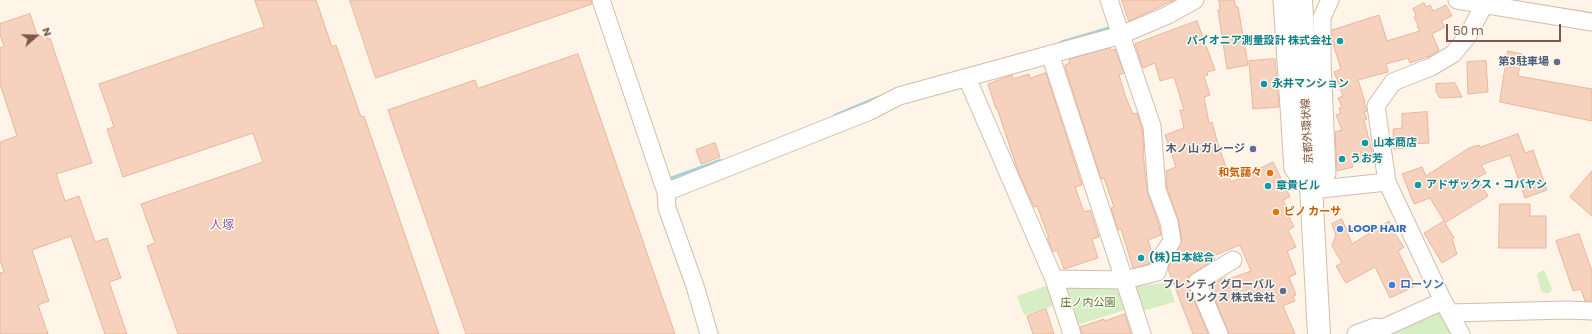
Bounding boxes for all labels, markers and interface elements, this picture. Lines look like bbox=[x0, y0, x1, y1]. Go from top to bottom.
north arrow bbox=[16, 16, 56, 56]
scale bar bbox=[1448, 16, 1563, 42]
text: 50 m bbox=[1453, 22, 1484, 39]
text: N bbox=[38, 25, 56, 39]
place label: パイオニア測量設計 株式会社 bbox=[1187, 34, 1332, 48]
marker: パイオニア測量設計 株式会社 bbox=[1335, 36, 1345, 46]
place label: 第3駐車場 bbox=[1498, 55, 1549, 69]
marker: 第3駐車場 bbox=[1552, 57, 1562, 67]
place label: 永井マンション bbox=[1272, 77, 1349, 91]
marker: 永井マンション bbox=[1259, 79, 1269, 89]
street label: 京都外環状線 bbox=[1300, 98, 1316, 164]
place label: 山本商店 bbox=[1373, 136, 1417, 150]
marker: 山本商店 bbox=[1360, 138, 1370, 148]
place label: 木ノ山 ガレージ bbox=[1166, 142, 1245, 156]
marker: 木ノ山 ガレージ bbox=[1248, 144, 1258, 154]
place label: うお芳 bbox=[1350, 152, 1383, 166]
marker: うお芳 bbox=[1337, 154, 1347, 164]
place label: 和気藹々 bbox=[1218, 166, 1262, 180]
marker: 和気藹々 bbox=[1265, 168, 1275, 178]
place label: アドザックス・コバヤシ bbox=[1426, 178, 1547, 192]
place label: 章貴ビル bbox=[1276, 179, 1320, 193]
marker: アドザックス・コバヤシ bbox=[1413, 180, 1423, 190]
marker: 章貴ビル bbox=[1263, 181, 1273, 191]
place label: ピノ カーサ bbox=[1284, 205, 1341, 219]
marker: ピノ カーサ bbox=[1271, 207, 1281, 217]
district label: 人塚 bbox=[210, 219, 234, 233]
place label: LOOP HAIR bbox=[1348, 222, 1406, 236]
marker: LOOP HAIR bbox=[1335, 224, 1345, 234]
place label: (株)日本総合 bbox=[1149, 251, 1214, 265]
marker: (株)日本総合 bbox=[1136, 253, 1146, 263]
place label: プレンティ グローバル リンクス 株式会社 bbox=[1163, 278, 1275, 304]
place label: ローソン bbox=[1400, 278, 1444, 292]
marker: ローソン bbox=[1387, 280, 1397, 290]
marker: プレンティ グローバル リンクス 株式会社 bbox=[1278, 286, 1288, 296]
park label: 庄ノ内公園 bbox=[1061, 296, 1115, 310]

